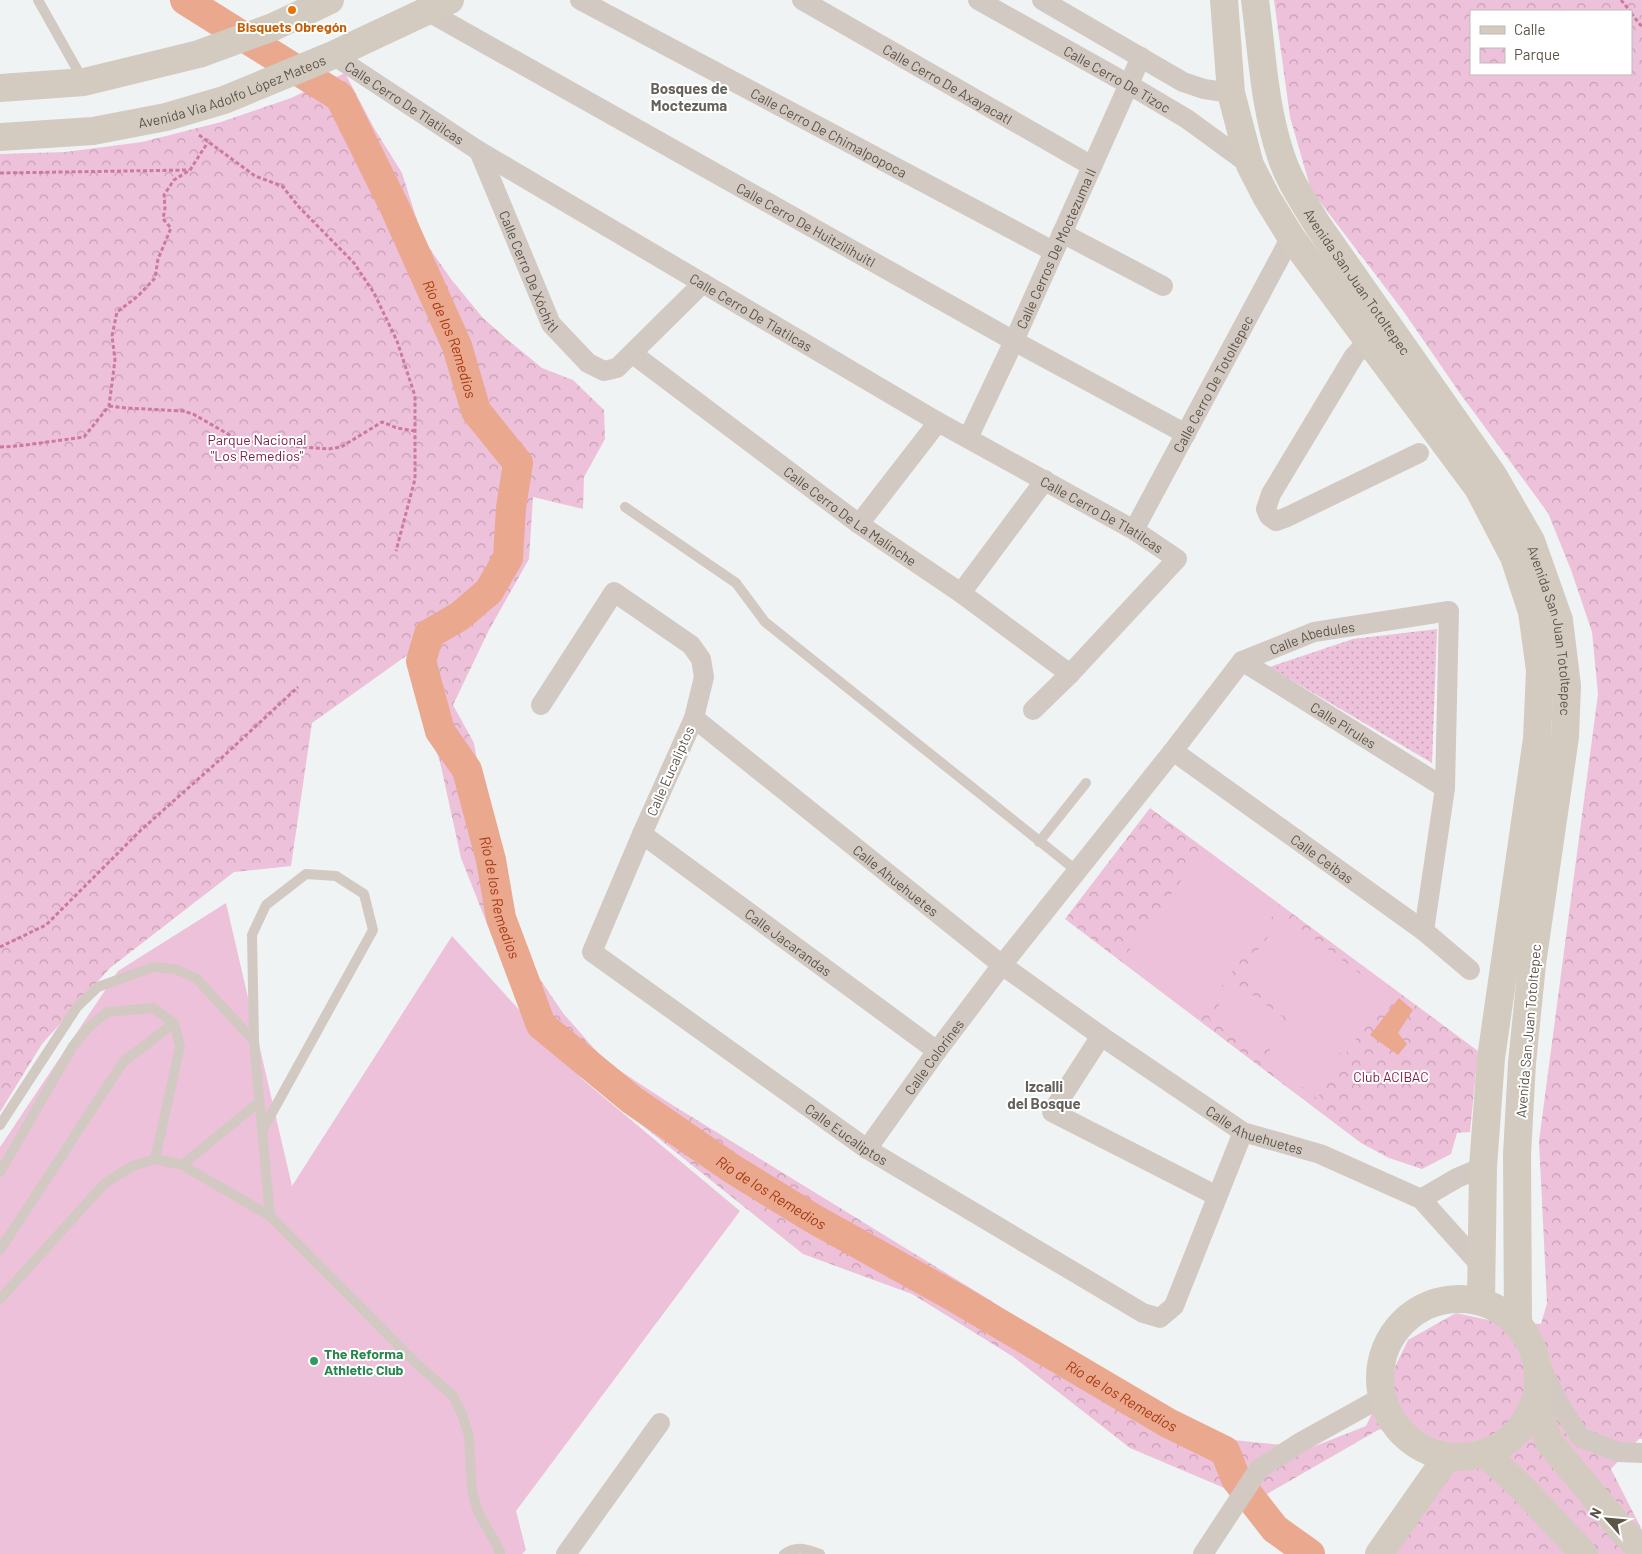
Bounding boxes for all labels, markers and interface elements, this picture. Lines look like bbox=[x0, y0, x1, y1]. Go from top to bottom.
marker: Bisquets Obregón bbox=[286, 4, 298, 16]
legend bbox=[1470, 10, 1632, 75]
place label: Bisquets Obregón bbox=[237, 18, 347, 35]
text: Calle bbox=[1514, 20, 1546, 38]
street label: Calle Cerro De Axayacatl bbox=[880, 40, 1015, 127]
street label: Calle Cerro De Tizoc bbox=[1061, 41, 1174, 116]
text: Parque bbox=[1514, 45, 1560, 63]
street label: Avenida Via Adolfo López Mateos bbox=[137, 50, 328, 131]
street label: Calle Cerro De Tlatilcas bbox=[342, 57, 468, 148]
district label: Bosques de Moctezuma bbox=[650, 79, 728, 114]
street label: Calle Cerro De Chimalpopoca bbox=[748, 84, 910, 181]
street label: Calle Cerros De Moctezuma II bbox=[1012, 165, 1099, 331]
street label: Calle Cerro De Huitzilihuitl bbox=[734, 178, 879, 270]
street label: Avenida San Juan Totoltepec bbox=[1301, 205, 1415, 358]
street label: Calle Cerro De Xóchitl bbox=[496, 208, 562, 335]
street label: Calle Cerro De Tlatilcas bbox=[687, 269, 816, 355]
water label: Río de los Remedios bbox=[419, 277, 481, 400]
street label: Calle Cerro De Totoltepec bbox=[1169, 312, 1256, 455]
park label: Parque Nacional "Los Remedios" bbox=[208, 431, 306, 464]
street label: Calle Cerro De La Malinche bbox=[781, 462, 920, 569]
street label: Calle Cerro De Tlatilcas bbox=[1038, 472, 1167, 556]
street label: Avenida San Juan Totoltepec bbox=[1525, 543, 1575, 716]
street label: Calle Abedules bbox=[1267, 617, 1356, 658]
street label: Calle Pirules bbox=[1308, 698, 1380, 752]
street label: Calle Eucaliptos bbox=[643, 723, 697, 819]
street label: Calle Ceibas bbox=[1288, 830, 1358, 887]
water label: Río de los Remedios bbox=[476, 834, 524, 961]
street label: Calle Ahuehuetes bbox=[850, 841, 942, 920]
street label: Calle Jacarandas bbox=[742, 904, 835, 979]
street label: Avenida San Juan Totoltepec bbox=[1512, 943, 1544, 1119]
street label: Calle Colorines bbox=[900, 1015, 967, 1098]
park label: Club ACIBAC bbox=[1353, 1068, 1429, 1085]
district label: Izcalli del Bosque bbox=[1007, 1077, 1081, 1112]
street label: Calle Eucaliptos bbox=[802, 1099, 891, 1168]
street label: Calle Ahuehuetes bbox=[1203, 1101, 1306, 1157]
water label: Río de los Remedios bbox=[713, 1152, 829, 1233]
place label: The Reforma Athletic Club bbox=[324, 1345, 404, 1378]
marker: The Reforma Athletic Club bbox=[308, 1355, 320, 1367]
water label: Río de los Remedios bbox=[1063, 1356, 1180, 1435]
north arrow bbox=[1582, 1494, 1632, 1544]
text: N bbox=[1585, 1505, 1605, 1521]

